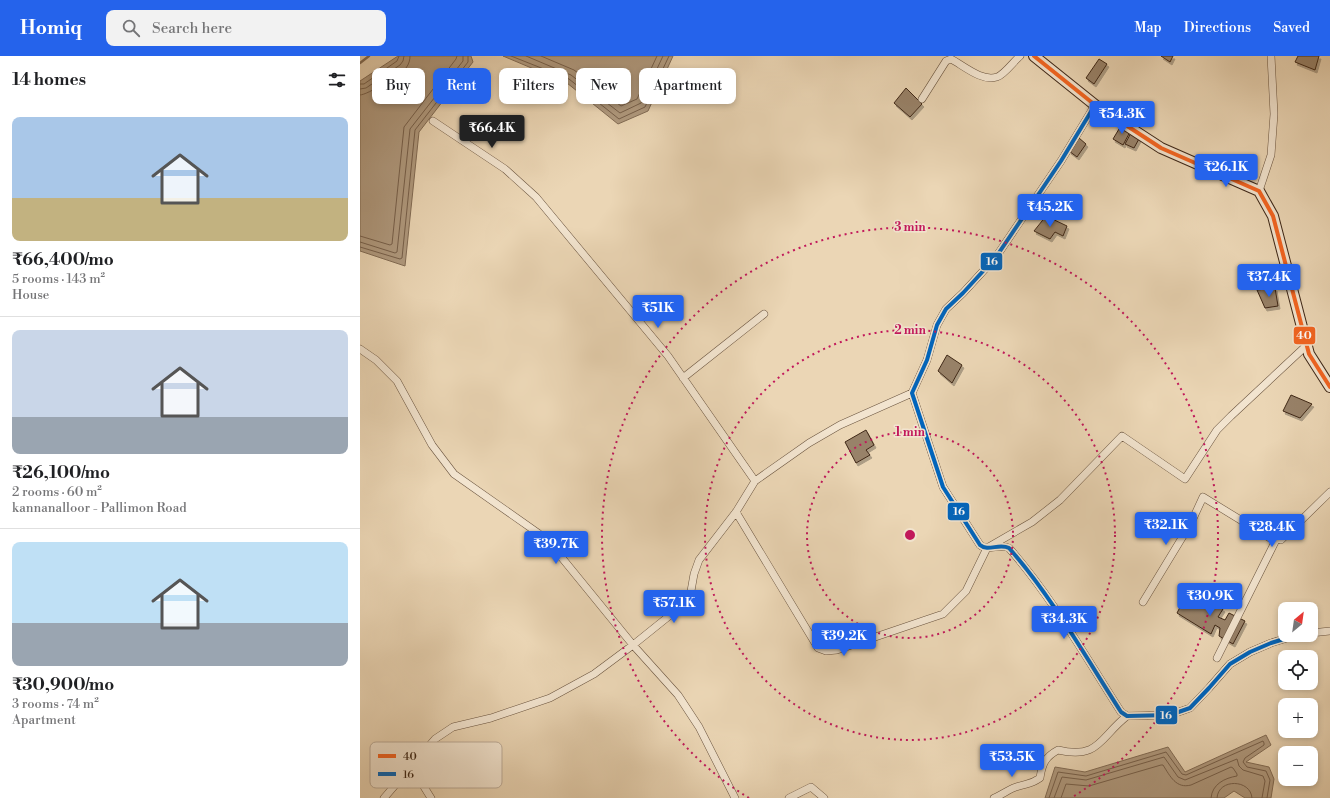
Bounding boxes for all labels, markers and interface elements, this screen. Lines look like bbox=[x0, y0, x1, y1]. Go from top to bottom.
search box bbox=[106, 10, 386, 46]
text: Homiq bbox=[20, 16, 82, 40]
icon: search bbox=[120, 17, 142, 39]
text: Search here bbox=[152, 19, 232, 38]
text: Map bbox=[1134, 19, 1162, 37]
text: Directions bbox=[1184, 19, 1251, 37]
text: Saved bbox=[1273, 19, 1310, 37]
chip: Buy bbox=[372, 68, 425, 104]
chip: Rent bbox=[433, 68, 491, 104]
chip: Filters bbox=[499, 68, 568, 104]
chip: New bbox=[576, 68, 631, 104]
chip: Apartment bbox=[639, 68, 736, 104]
text: 14 homes bbox=[12, 69, 86, 91]
icon: filters bbox=[326, 69, 348, 91]
pin: ₹54.3K bbox=[1089, 101, 1155, 135]
text: ₹54.3K bbox=[1099, 106, 1145, 122]
pin: ₹66.4K bbox=[459, 115, 525, 149]
text: ₹66.4K bbox=[468, 120, 516, 136]
icon: home bbox=[144, 143, 216, 215]
pin: ₹26.1K bbox=[1193, 154, 1259, 188]
text: ₹26.1K bbox=[1204, 159, 1248, 175]
pin: ₹45.2K bbox=[1017, 194, 1083, 228]
text: ₹45.2K bbox=[1027, 199, 1073, 215]
text: 3 min bbox=[894, 220, 926, 235]
text: ₹66,400/mo bbox=[12, 249, 114, 271]
line badge: 16 bbox=[980, 252, 1003, 271]
text: 16 bbox=[986, 255, 998, 269]
pin: ₹37.4K bbox=[1236, 264, 1302, 298]
text: ₹37.4K bbox=[1246, 269, 1292, 285]
text: 5 rooms · 143 m² bbox=[12, 271, 105, 287]
text: House bbox=[12, 287, 49, 303]
pin: ₹51K bbox=[634, 295, 682, 329]
text: ₹51K bbox=[642, 300, 674, 316]
text: 2 min bbox=[894, 323, 926, 338]
line badge: 40 bbox=[1293, 326, 1316, 345]
text: 40 bbox=[1296, 329, 1312, 343]
icon: home bbox=[144, 356, 216, 428]
text: 1 min bbox=[895, 425, 926, 440]
text: ₹26,100/mo bbox=[12, 462, 110, 484]
text: 2 rooms · 60 m² bbox=[12, 484, 102, 500]
text: kannanalloor - Pallimon Road bbox=[12, 500, 187, 516]
line badge: 16 bbox=[947, 502, 970, 521]
text: 16 bbox=[953, 505, 965, 519]
pin: ₹32.1K bbox=[1133, 512, 1199, 546]
pin: ₹28.4K bbox=[1239, 514, 1305, 548]
text: ₹32.1K bbox=[1144, 517, 1188, 533]
text: ₹28.4K bbox=[1248, 519, 1296, 535]
centre of rings bbox=[903, 528, 917, 542]
pin: ₹39.7K bbox=[523, 531, 589, 565]
text: ₹39.7K bbox=[533, 536, 579, 552]
icon: home bbox=[144, 568, 216, 640]
pin: ₹30.9K bbox=[1177, 583, 1243, 617]
text: ₹30.9K bbox=[1186, 588, 1234, 604]
pin: ₹57.1K bbox=[641, 590, 707, 624]
text: ₹57.1K bbox=[653, 595, 696, 611]
north arrow bbox=[1278, 602, 1318, 642]
map controls bbox=[1278, 602, 1318, 786]
pin: ₹34.3K bbox=[1031, 606, 1097, 640]
text: ₹34.3K bbox=[1041, 611, 1087, 627]
pin: ₹39.2K bbox=[811, 623, 877, 657]
text: ₹39.2K bbox=[821, 628, 867, 644]
button: locate bbox=[1278, 650, 1318, 690]
text: ₹30,900/mo bbox=[12, 674, 114, 696]
text: 3 rooms · 74 m² bbox=[12, 696, 99, 712]
button: + bbox=[1278, 698, 1318, 738]
line badge: 16 bbox=[1155, 705, 1178, 725]
text: 16 bbox=[1160, 709, 1172, 723]
text: Apartment bbox=[12, 712, 76, 728]
legend bbox=[370, 742, 502, 788]
pin: ₹53.5K bbox=[979, 744, 1045, 778]
button: − bbox=[1278, 746, 1318, 786]
text: ₹53.5K bbox=[989, 749, 1035, 765]
text: 40 bbox=[403, 750, 417, 764]
text: 16 bbox=[403, 768, 414, 782]

